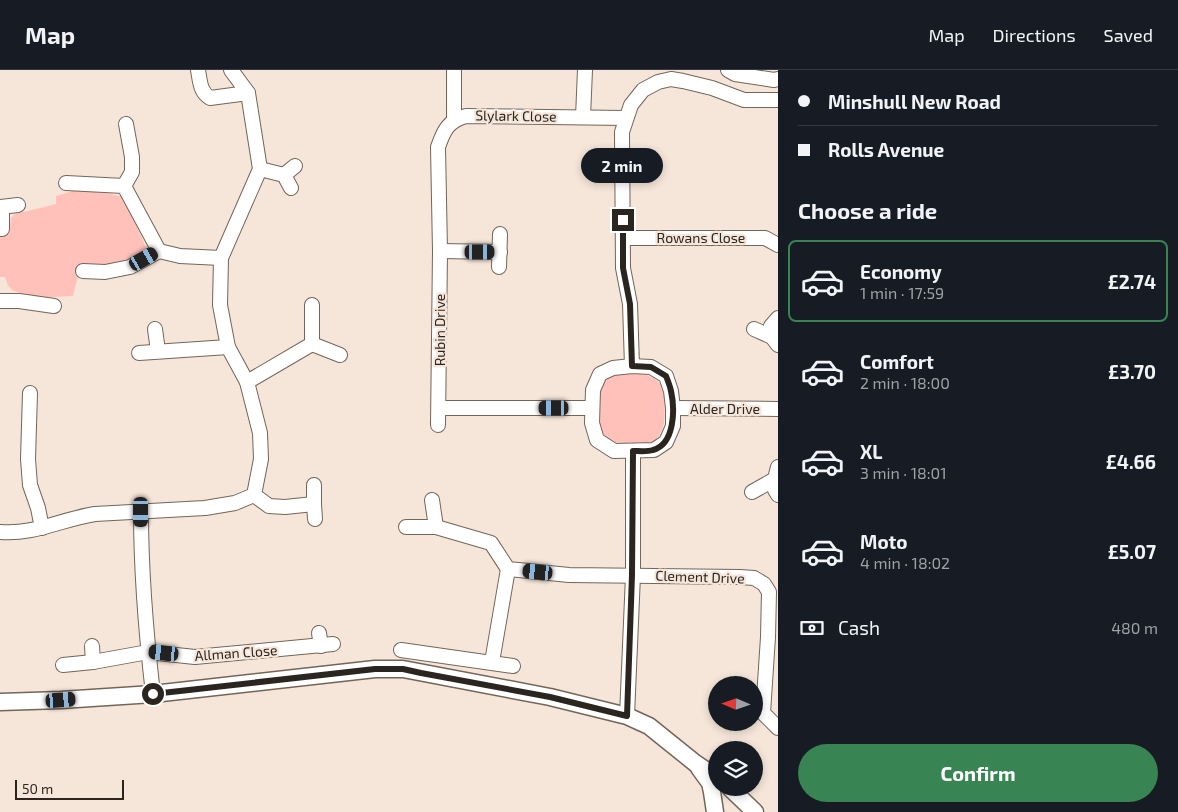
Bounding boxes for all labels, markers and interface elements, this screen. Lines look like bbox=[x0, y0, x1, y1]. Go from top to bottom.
text: Map bbox=[25, 20, 75, 49]
text: Map bbox=[928, 24, 965, 46]
text: Directions bbox=[993, 24, 1076, 46]
text: Saved bbox=[1104, 24, 1153, 46]
text: Minshull New Road bbox=[828, 90, 1001, 113]
street label: Slylark Close bbox=[475, 106, 557, 125]
text: Rolls Avenue bbox=[828, 138, 944, 161]
callout: 2 min bbox=[582, 148, 664, 182]
text: 2 min bbox=[602, 156, 642, 175]
text: Choose a ride bbox=[798, 197, 937, 223]
route end bbox=[612, 209, 634, 231]
street label: Rowans Close bbox=[657, 229, 745, 246]
car bbox=[127, 245, 160, 273]
car bbox=[465, 245, 495, 260]
icon: car bbox=[800, 259, 845, 304]
text: Economy bbox=[860, 260, 942, 283]
text: £2.74 bbox=[1108, 270, 1156, 293]
text: 1 min · 17:59 bbox=[860, 283, 944, 302]
street label: Rubin Drive bbox=[431, 294, 448, 366]
icon: car bbox=[800, 349, 845, 394]
text: Comfort bbox=[860, 350, 934, 373]
text: £3.70 bbox=[1108, 360, 1156, 383]
text: 2 min · 18:00 bbox=[860, 373, 950, 392]
street label: Alder Drive bbox=[690, 400, 760, 417]
car bbox=[539, 401, 569, 416]
icon: car bbox=[800, 439, 845, 484]
text: XL bbox=[860, 440, 882, 463]
text: £4.66 bbox=[1106, 450, 1156, 473]
text: 3 min · 18:01 bbox=[860, 463, 947, 482]
car bbox=[133, 497, 148, 527]
icon: car bbox=[800, 529, 845, 574]
text: Moto bbox=[860, 530, 908, 553]
text: £5.07 bbox=[1108, 540, 1156, 563]
text: 4 min · 18:02 bbox=[860, 553, 950, 572]
car bbox=[522, 563, 553, 581]
street label: Clement Drive bbox=[655, 566, 745, 587]
icon: cash bbox=[798, 614, 826, 642]
text: Cash bbox=[838, 616, 880, 639]
text: 480 m bbox=[1111, 618, 1158, 637]
street label: Allman Close bbox=[194, 641, 278, 664]
car bbox=[148, 644, 179, 662]
north arrow bbox=[708, 676, 762, 731]
map controls bbox=[708, 676, 763, 796]
route start bbox=[142, 683, 164, 705]
car bbox=[45, 691, 76, 709]
button: layers bbox=[708, 741, 763, 796]
button: Confirm bbox=[798, 744, 1158, 802]
scale bar bbox=[15, 777, 124, 800]
text: 50 m bbox=[22, 780, 53, 797]

